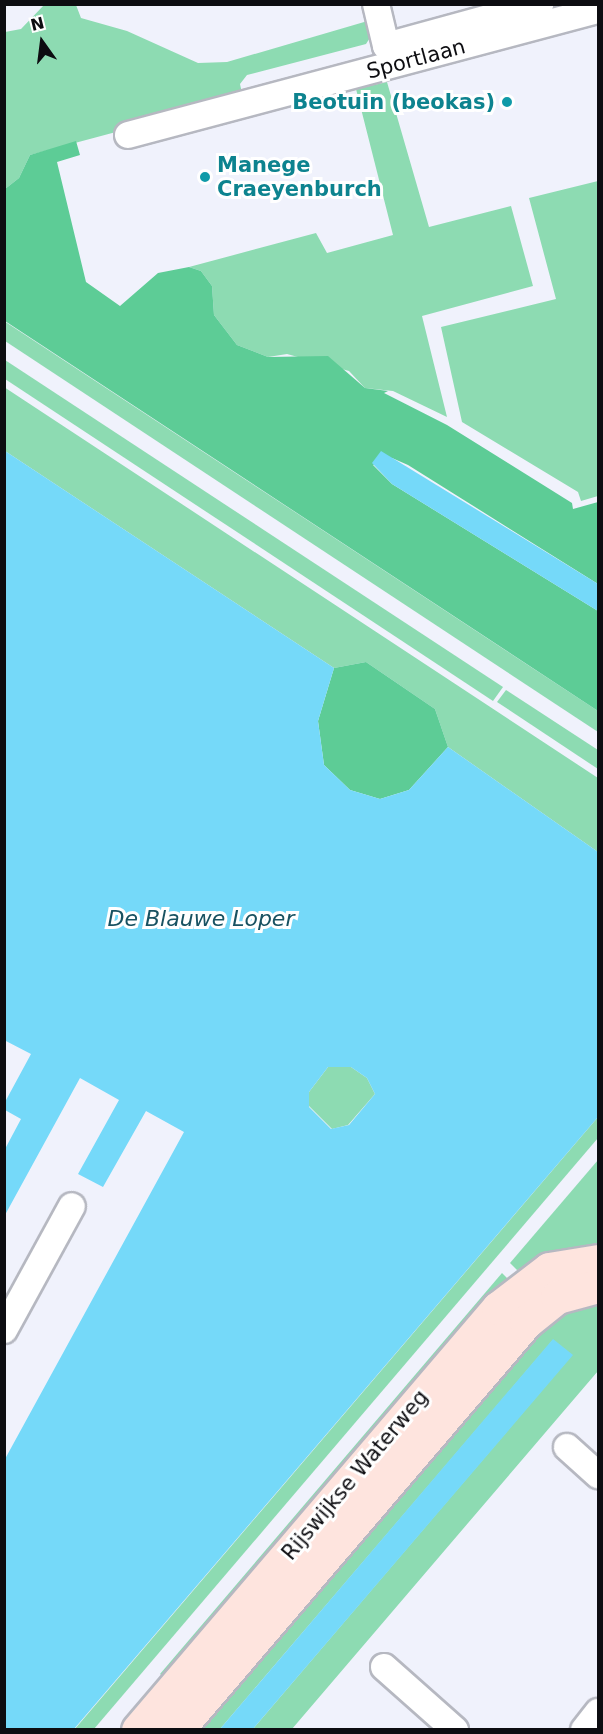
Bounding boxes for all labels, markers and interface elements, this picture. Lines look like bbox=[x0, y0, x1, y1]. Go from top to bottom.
north arrow bbox=[12, 12, 72, 72]
text: N bbox=[29, 13, 46, 35]
street label: Sportlaan bbox=[364, 34, 468, 84]
place label: Beotuin (beokas) bbox=[292, 89, 495, 115]
marker: Beotuin (beokas) bbox=[500, 95, 514, 109]
place label: Manege Craeyenburch bbox=[217, 152, 382, 202]
marker: Manege Craeyenburch bbox=[198, 170, 212, 184]
water label: De Blauwe Loper bbox=[108, 906, 294, 932]
street label: Rijswijkse Waterweg bbox=[276, 1385, 434, 1565]

